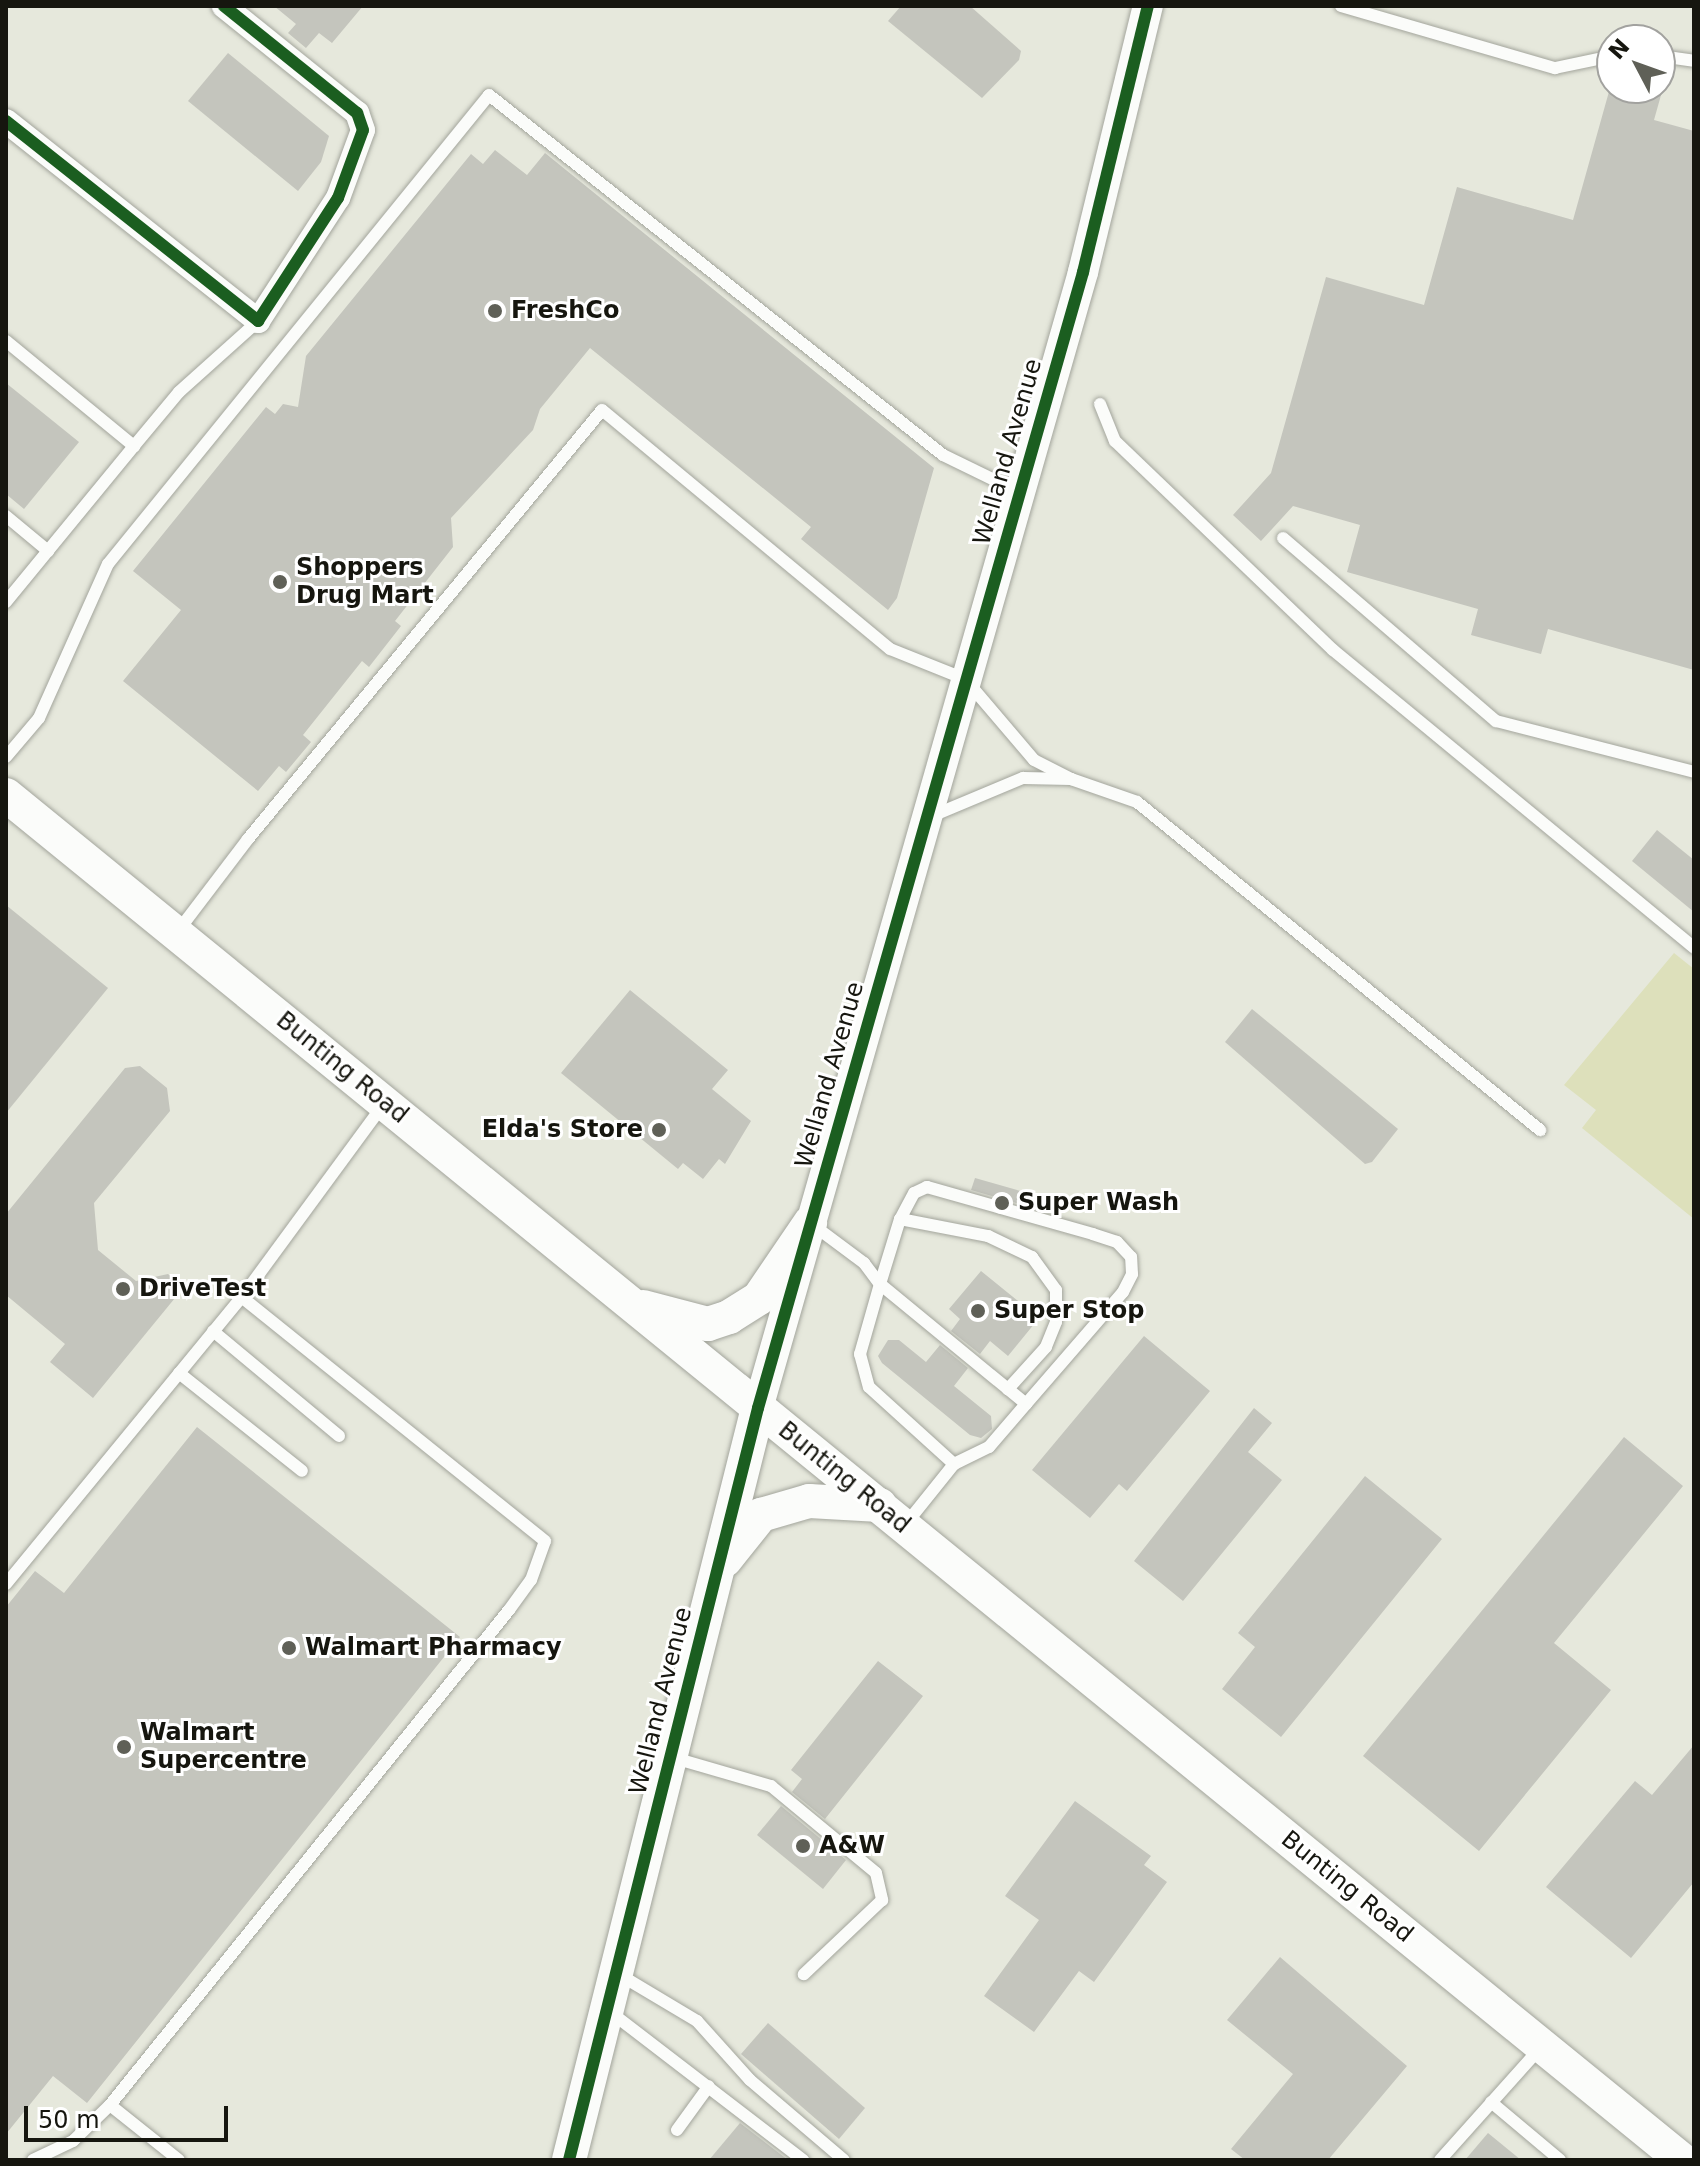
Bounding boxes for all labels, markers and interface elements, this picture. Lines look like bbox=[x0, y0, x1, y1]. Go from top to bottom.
north arrow bbox=[1596, 24, 1676, 104]
text: N bbox=[1604, 34, 1634, 64]
place label: FreshCo bbox=[511, 297, 619, 325]
marker: FreshCo bbox=[486, 302, 504, 320]
street label: Welland Avenue bbox=[968, 356, 1048, 548]
place label: Shoppers Drug Mart bbox=[296, 554, 434, 610]
marker: Shoppers Drug Mart bbox=[271, 573, 289, 591]
street label: Welland Avenue bbox=[790, 979, 870, 1171]
street label: Bunting Road bbox=[270, 1006, 414, 1130]
place label: Elda's Store bbox=[482, 1116, 643, 1144]
marker: Elda's Store bbox=[650, 1121, 668, 1139]
place label: Super Wash bbox=[1018, 1189, 1179, 1217]
marker: Super Wash bbox=[993, 1194, 1011, 1212]
place label: DriveTest bbox=[139, 1275, 266, 1303]
marker: DriveTest bbox=[114, 1280, 132, 1298]
place label: Super Stop bbox=[994, 1297, 1144, 1325]
marker: Super Stop bbox=[969, 1302, 987, 1320]
street label: Bunting Road bbox=[772, 1416, 916, 1540]
street label: Welland Avenue bbox=[624, 1604, 698, 1798]
place label: Walmart Pharmacy bbox=[305, 1634, 562, 1662]
marker: Walmart Pharmacy bbox=[280, 1639, 298, 1657]
place label: Walmart Supercentre bbox=[140, 1719, 307, 1775]
marker: Walmart Supercentre bbox=[115, 1738, 133, 1756]
street label: Bunting Road bbox=[1275, 1825, 1419, 1949]
place label: A&W bbox=[819, 1832, 885, 1860]
marker: A&W bbox=[794, 1837, 812, 1855]
scale bar bbox=[28, 2090, 232, 2140]
text: 50 m bbox=[38, 2106, 100, 2134]

